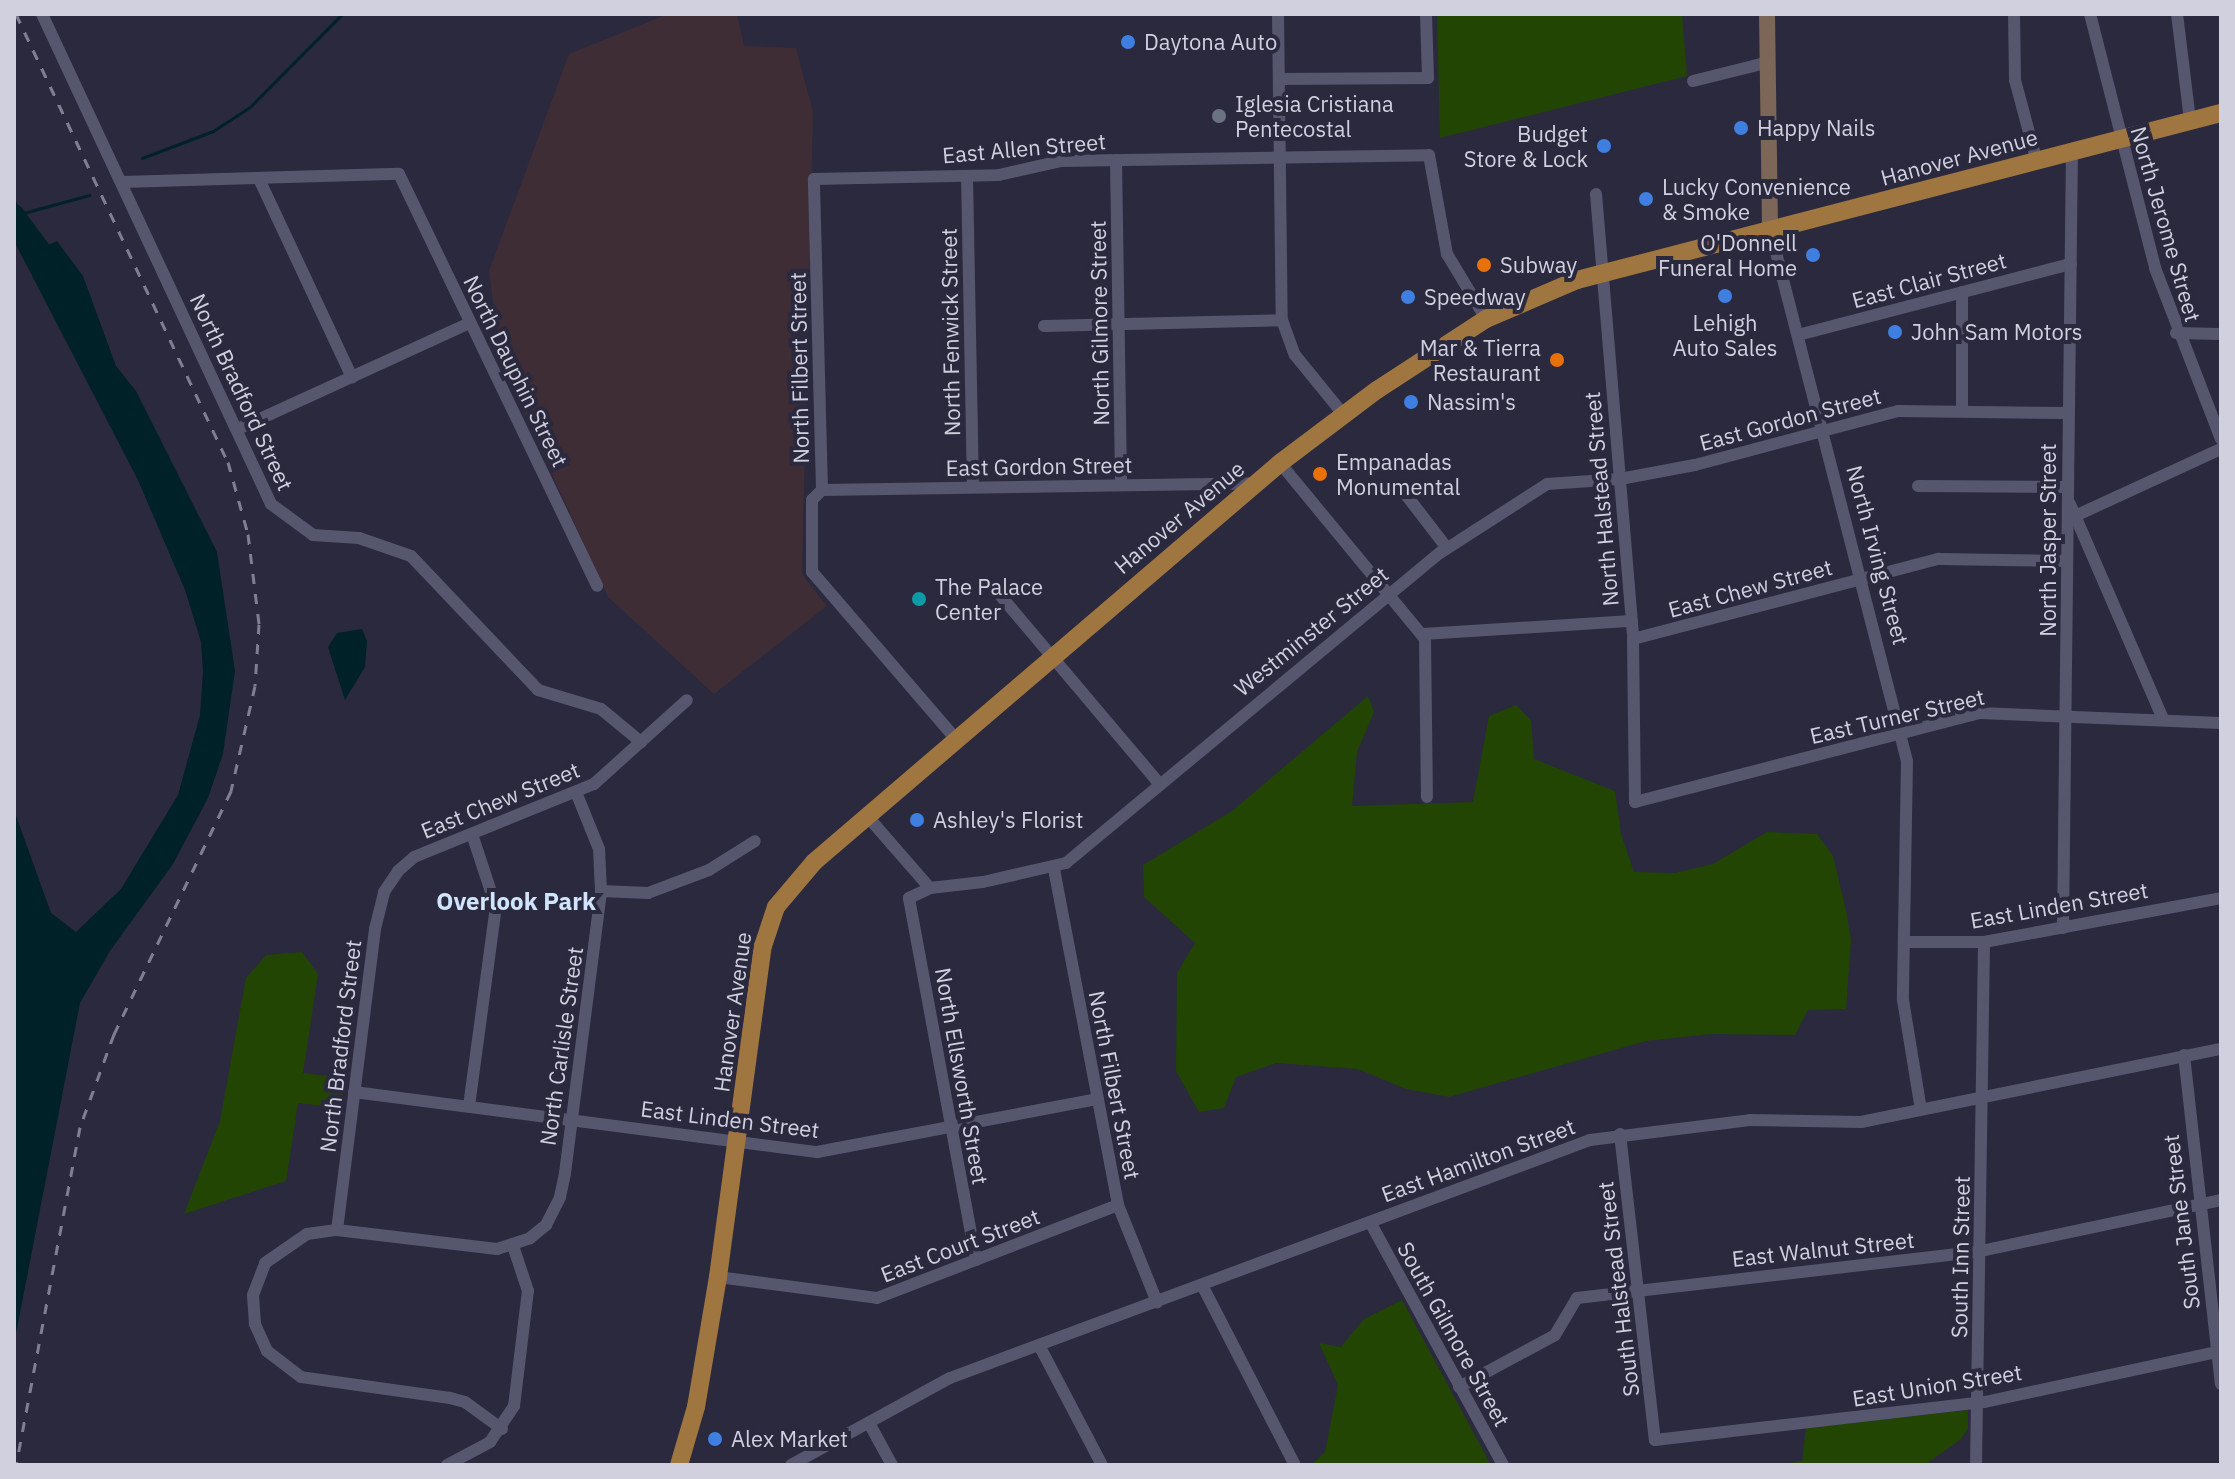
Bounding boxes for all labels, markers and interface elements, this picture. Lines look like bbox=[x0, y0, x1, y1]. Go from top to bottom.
place label: Daytona Auto bbox=[1144, 29, 1277, 55]
marker: Daytona Auto bbox=[1119, 33, 1137, 51]
place label: Iglesia Cristiana Pentecostal bbox=[1235, 90, 1394, 142]
marker: Iglesia Cristiana Pentecostal bbox=[1210, 107, 1228, 125]
place label: Happy Nails bbox=[1757, 115, 1875, 141]
marker: Happy Nails bbox=[1732, 119, 1750, 137]
place label: Budget Store & Lock bbox=[1464, 120, 1588, 172]
street label: Hanover Avenue bbox=[1878, 123, 2040, 191]
street label: North Jerome Street bbox=[2125, 123, 2207, 325]
street label: East Allen Street bbox=[941, 128, 1107, 168]
marker: Budget Store & Lock bbox=[1595, 137, 1613, 155]
place label: Lucky Convenience & Smoke bbox=[1662, 173, 1851, 224]
marker: Lucky Convenience & Smoke bbox=[1637, 190, 1655, 208]
street label: North Gilmore Street bbox=[1084, 220, 1114, 426]
street label: North Fenwick Street bbox=[935, 228, 965, 436]
place label: O'Donnell Funeral Home bbox=[1658, 229, 1797, 280]
marker: O'Donnell Funeral Home bbox=[1804, 246, 1822, 264]
street label: East Clair Street bbox=[1849, 247, 2009, 313]
place label: Subway bbox=[1500, 252, 1577, 278]
marker: Subway bbox=[1475, 256, 1493, 274]
street label: North Dauphin Street bbox=[458, 271, 574, 471]
street label: North Filbert Street bbox=[784, 272, 814, 464]
place label: Speedway bbox=[1424, 284, 1526, 310]
marker: Lehigh Auto Sales bbox=[1716, 287, 1734, 305]
marker: Speedway bbox=[1399, 288, 1417, 306]
street label: North Bradford Street bbox=[185, 289, 299, 495]
place label: Lehigh Auto Sales bbox=[1672, 309, 1778, 360]
place label: John Sam Motors bbox=[1911, 319, 2083, 345]
marker: John Sam Motors bbox=[1886, 323, 1904, 341]
place label: Mar & Tierra Restaurant bbox=[1420, 334, 1541, 386]
marker: Mar & Tierra Restaurant bbox=[1548, 351, 1566, 369]
street label: East Gordon Street bbox=[1696, 382, 1884, 456]
place label: Nassim's bbox=[1427, 389, 1516, 415]
street label: North Halstead Street bbox=[1578, 391, 1624, 607]
marker: Nassim's bbox=[1402, 393, 1420, 411]
street label: North Jasper Street bbox=[2035, 443, 2061, 637]
place label: Empanadas Monumental bbox=[1336, 448, 1460, 500]
street label: East Gordon Street bbox=[945, 451, 1133, 481]
street label: Hanover Avenue bbox=[1109, 455, 1249, 579]
street label: North Irving Street bbox=[1841, 462, 1915, 648]
marker: Empanadas Monumental bbox=[1311, 465, 1329, 483]
street label: East Chew Street bbox=[1665, 553, 1835, 623]
street label: Westminster Street bbox=[1229, 561, 1393, 701]
place label: The Palace Center bbox=[935, 573, 1043, 624]
marker: The Palace Center bbox=[910, 590, 928, 608]
street label: East Turner Street bbox=[1807, 683, 1987, 749]
street label: East Chew Street bbox=[417, 756, 583, 844]
place label: Ashley's Florist bbox=[933, 807, 1083, 833]
marker: Ashley's Florist bbox=[908, 811, 926, 829]
street label: East Linden Street bbox=[1968, 876, 2150, 934]
district label: Overlook Park bbox=[436, 888, 596, 916]
street label: Hanover Avenue bbox=[708, 930, 756, 1094]
street label: North Bradford Street bbox=[314, 938, 366, 1154]
street label: North Carlisle Street bbox=[534, 945, 588, 1147]
street label: North Ellsworth Street bbox=[930, 966, 994, 1186]
street label: North Filbert Street bbox=[1084, 988, 1146, 1182]
street label: East Linden Street bbox=[639, 1095, 821, 1143]
street label: East Hamilton Street bbox=[1378, 1113, 1578, 1207]
street label: South Jane Street bbox=[2157, 1133, 2205, 1311]
street label: South Inn Street bbox=[1945, 1176, 1975, 1338]
street label: South Halstead Street bbox=[1592, 1180, 1644, 1398]
street label: East Court Street bbox=[877, 1203, 1043, 1287]
street label: East Walnut Street bbox=[1730, 1226, 1916, 1272]
street label: South Gilmore Street bbox=[1392, 1237, 1516, 1431]
street label: East Union Street bbox=[1850, 1359, 2024, 1411]
place label: Alex Market bbox=[731, 1426, 848, 1452]
marker: Alex Market bbox=[706, 1430, 724, 1448]

